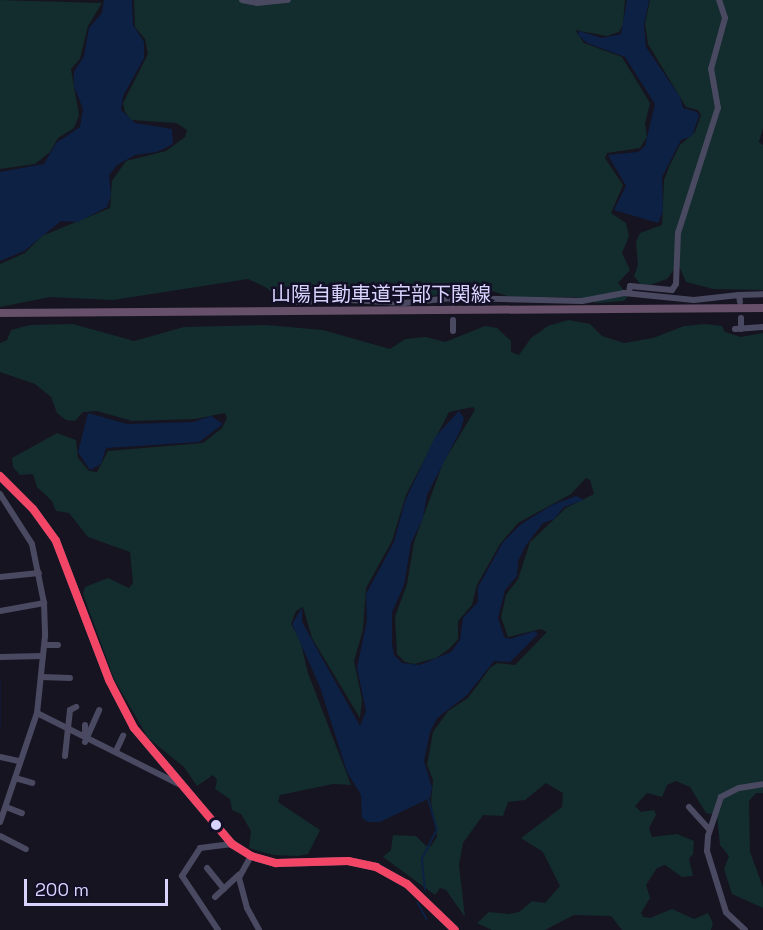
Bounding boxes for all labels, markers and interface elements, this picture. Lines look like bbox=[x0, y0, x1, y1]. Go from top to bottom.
street label: 山陽自動車道宇部下関線 bbox=[271, 282, 491, 306]
unlabelled marker bbox=[210, 819, 222, 831]
scale bar bbox=[27, 867, 171, 905]
text: 200 m bbox=[35, 878, 89, 901]

